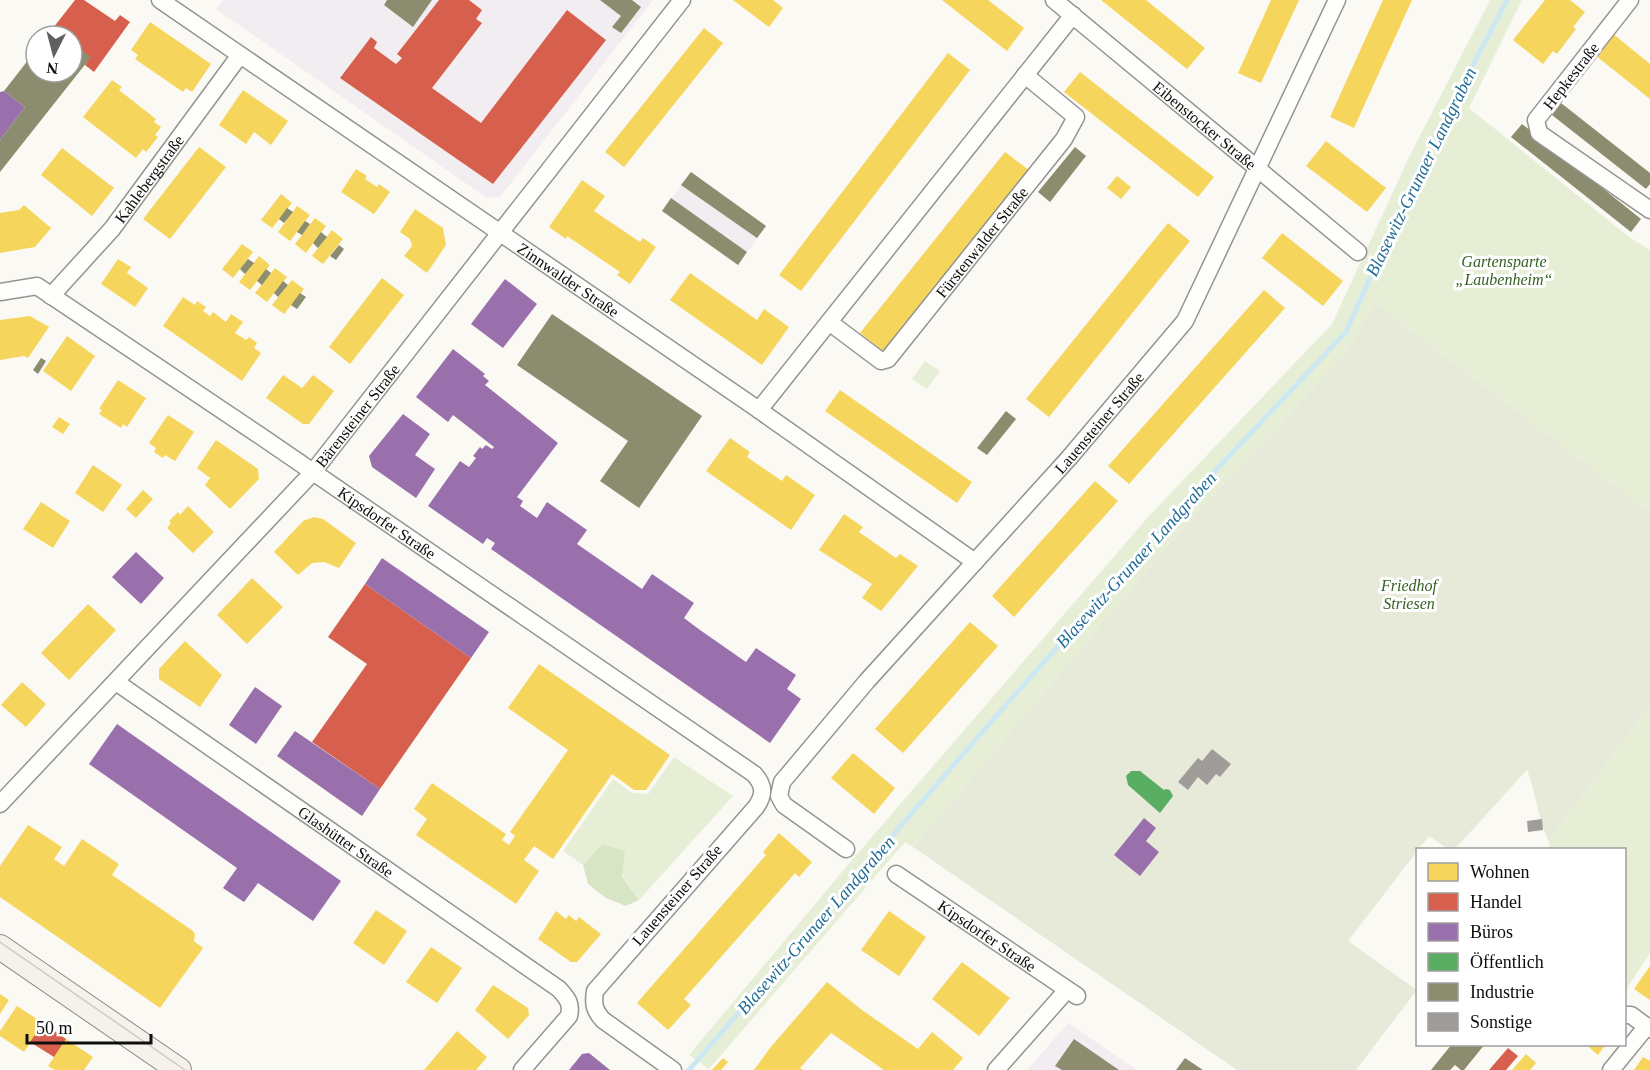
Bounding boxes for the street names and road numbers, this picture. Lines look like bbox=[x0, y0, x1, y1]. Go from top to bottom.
street label: Hepkestraße bbox=[1540, 39, 1603, 113]
street label: Eibenstocker Straße bbox=[1150, 78, 1260, 173]
street label: Kahlebergstraße bbox=[111, 132, 187, 226]
street label: Fürstenwalder Straße bbox=[932, 183, 1031, 301]
street label: Zinnwalder Straße bbox=[515, 239, 622, 320]
street label: Bärensteiner Straße bbox=[312, 361, 403, 470]
street label: Lauensteiner Straße bbox=[1051, 368, 1147, 477]
street label: Kipsdorfer Straße bbox=[335, 483, 439, 562]
street label: Glashütter Straße bbox=[295, 803, 397, 880]
street label: Lauensteiner Straße bbox=[629, 841, 725, 949]
street label: Kipsdorfer Straße bbox=[935, 897, 1039, 974]

